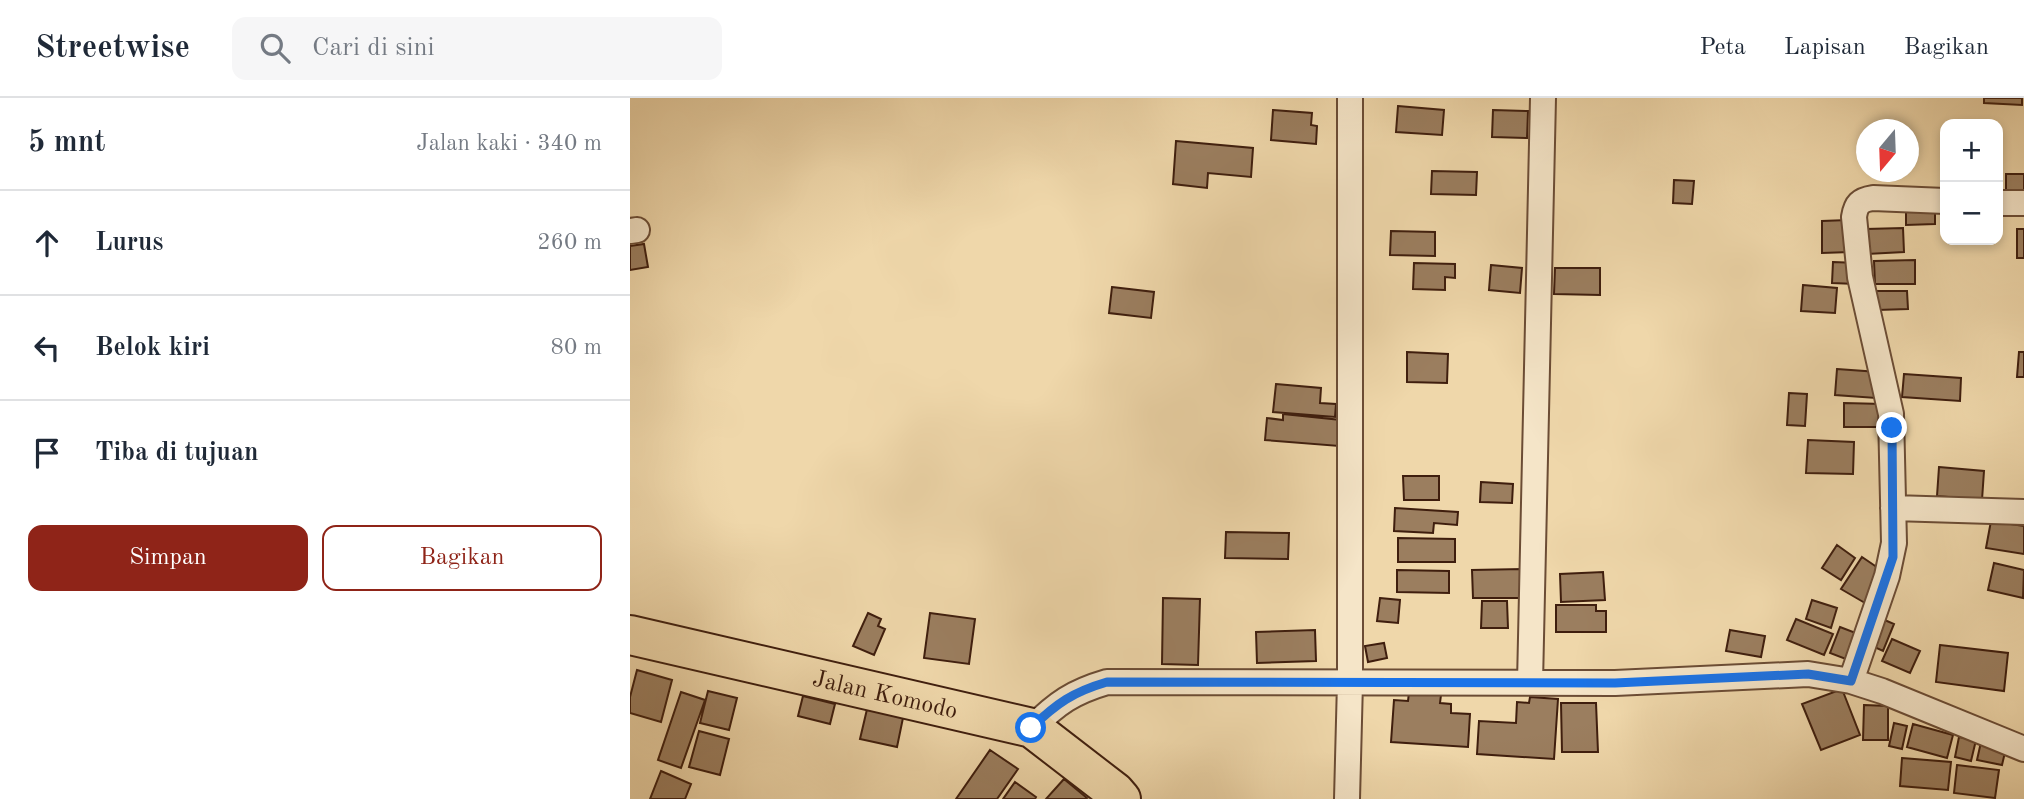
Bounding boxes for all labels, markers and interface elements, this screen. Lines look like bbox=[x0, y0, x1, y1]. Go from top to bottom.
search box bbox=[232, 17, 722, 80]
icon: search bbox=[256, 29, 294, 67]
text: Streetwise bbox=[35, 32, 190, 65]
text: Cari di sini bbox=[312, 35, 435, 61]
text: Peta bbox=[1699, 36, 1746, 60]
text: Lapisan bbox=[1784, 36, 1866, 60]
text: Bagikan bbox=[1904, 36, 1989, 60]
north arrow bbox=[1856, 119, 1919, 182]
map controls bbox=[1940, 119, 2003, 245]
button: + bbox=[1940, 119, 2003, 182]
text: 5 mnt bbox=[28, 128, 105, 158]
text: Jalan kaki · 340 m bbox=[416, 132, 602, 155]
button: − bbox=[1940, 182, 2003, 245]
icon: ahead bbox=[28, 224, 66, 262]
text: Lurus bbox=[95, 230, 163, 256]
text: 260 m bbox=[537, 231, 602, 254]
icon: left bbox=[28, 329, 66, 367]
text: Belok kiri bbox=[95, 335, 210, 361]
text: 80 m bbox=[551, 336, 602, 359]
route end bbox=[1876, 412, 1907, 443]
icon: arrive bbox=[28, 434, 66, 472]
text: Tiba di tujuan bbox=[95, 440, 259, 466]
button: Simpan bbox=[28, 525, 308, 591]
button: Bagikan bbox=[322, 525, 602, 591]
street label: Jalan Komodo bbox=[810, 668, 960, 724]
route start bbox=[1015, 712, 1046, 743]

